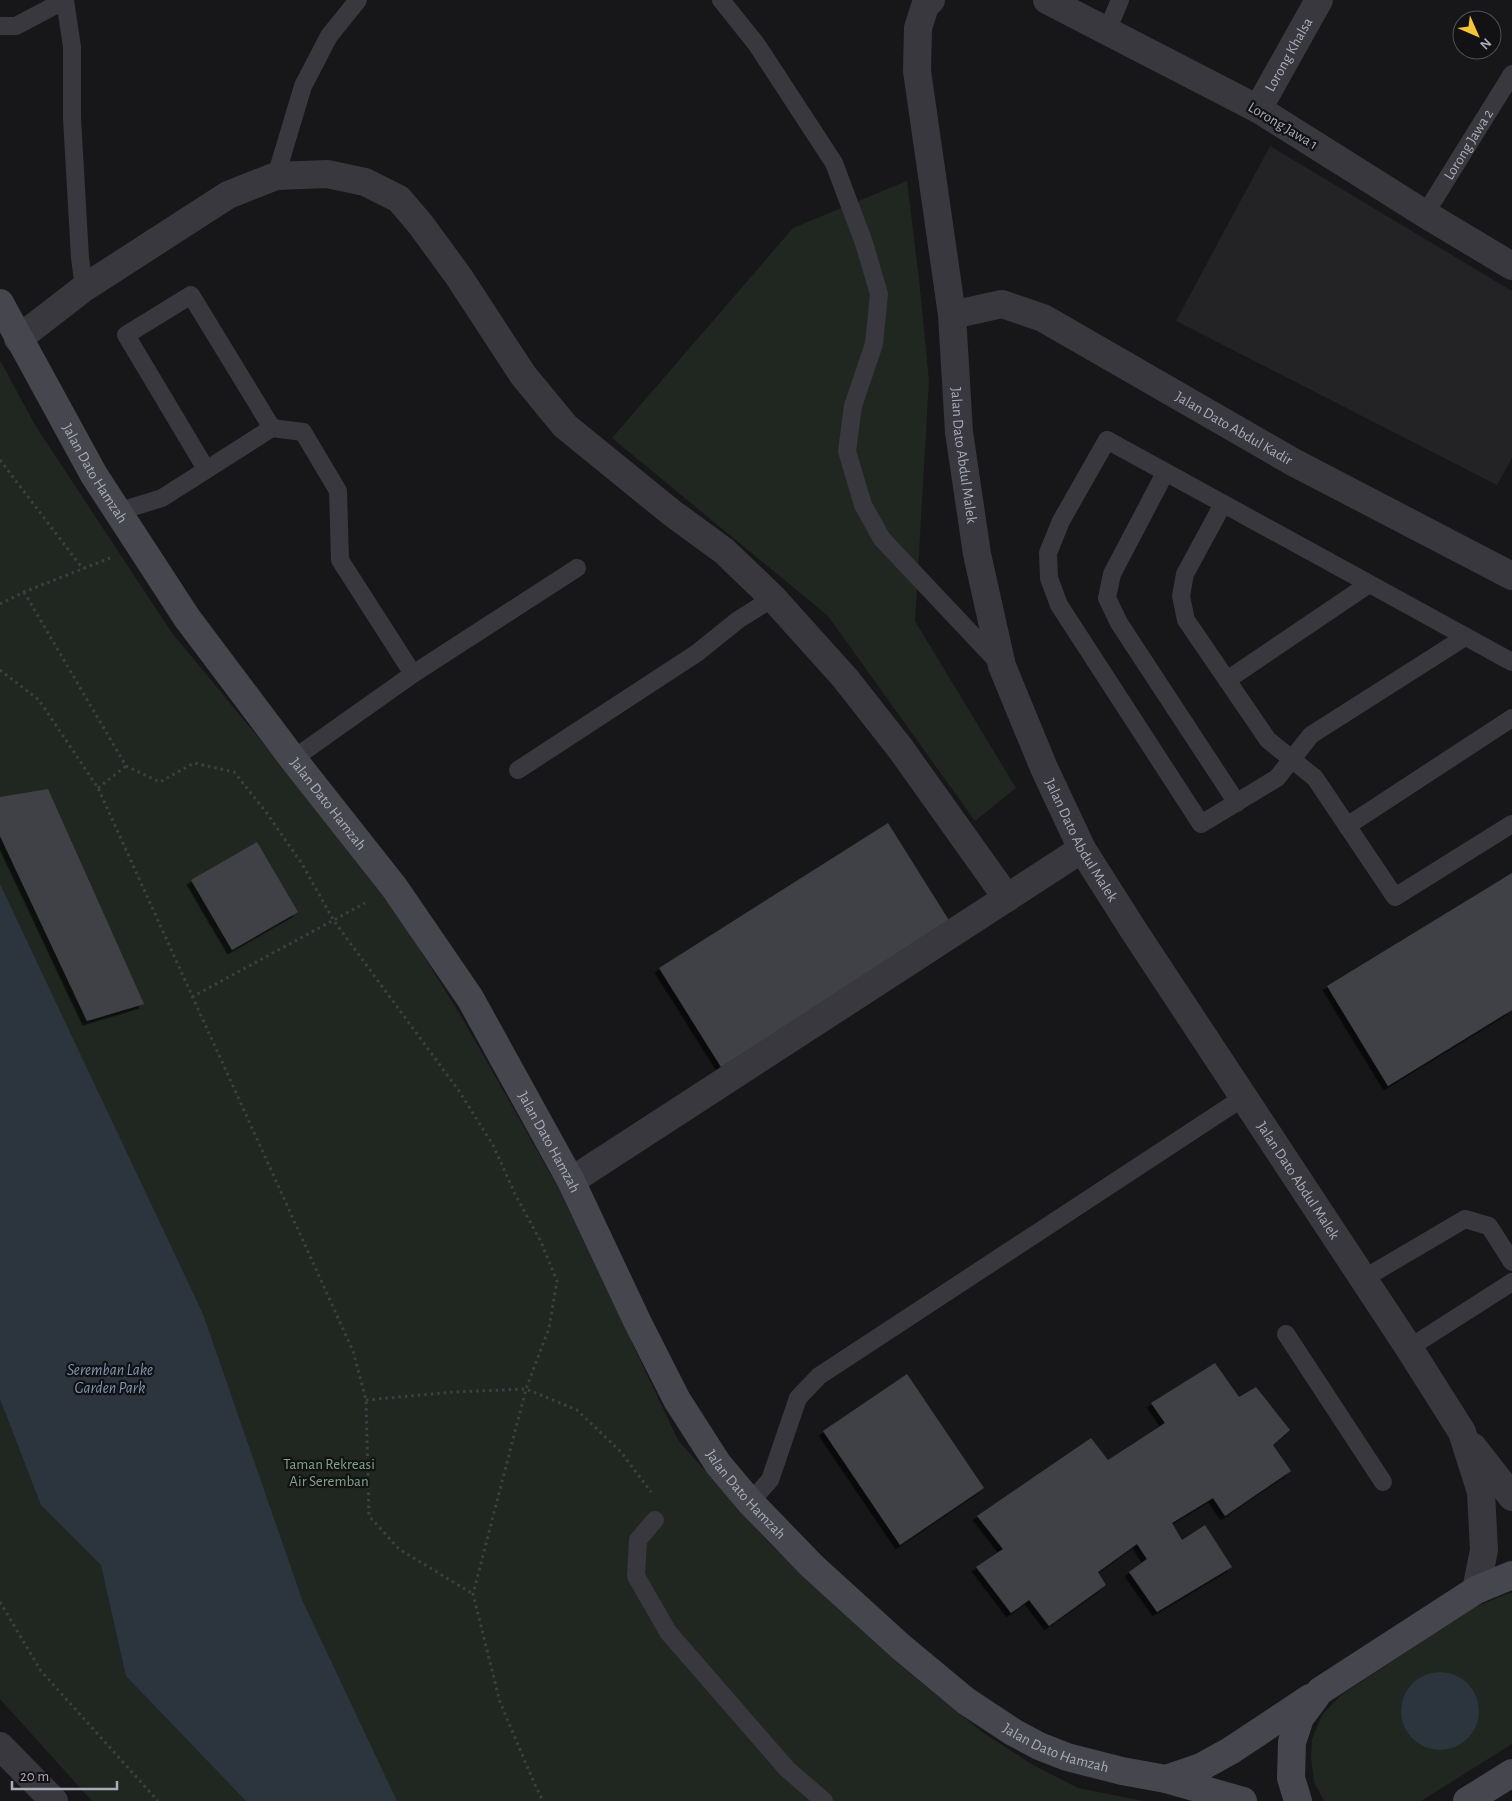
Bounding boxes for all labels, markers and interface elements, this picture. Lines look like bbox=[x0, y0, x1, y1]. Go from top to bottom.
north arrow bbox=[1452, 10, 1502, 60]
street label: Lorong Khalsa bbox=[1262, 15, 1315, 94]
text: N bbox=[1477, 35, 1494, 52]
street label: Lorong Jawa 1 bbox=[1246, 99, 1320, 153]
street label: Lorong Jawa 2 bbox=[1441, 106, 1496, 182]
street label: Jalan Dato Abdul Malek bbox=[949, 387, 980, 525]
street label: Jalan Dato Abdul Kadir bbox=[1173, 389, 1295, 468]
street label: Jalan Dato Hamzah bbox=[60, 421, 130, 526]
street label: Jalan Dato Hamzah bbox=[287, 755, 369, 853]
street label: Jalan Dato Abdul Malek bbox=[1043, 776, 1121, 904]
street label: Jalan Dato Hamzah bbox=[516, 1089, 583, 1195]
street label: Jalan Dato Abdul Malek bbox=[1254, 1119, 1343, 1242]
water label: Seremban Lake Garden Park bbox=[67, 1362, 153, 1396]
street label: Jalan Dato Hamzah bbox=[703, 1447, 789, 1542]
park label: Taman Rekreasi Air Seremban bbox=[283, 1457, 375, 1489]
street label: Jalan Dato Hamzah bbox=[1000, 1720, 1110, 1775]
scale bar bbox=[12, 1758, 118, 1790]
text: 20 m bbox=[20, 1769, 49, 1784]

